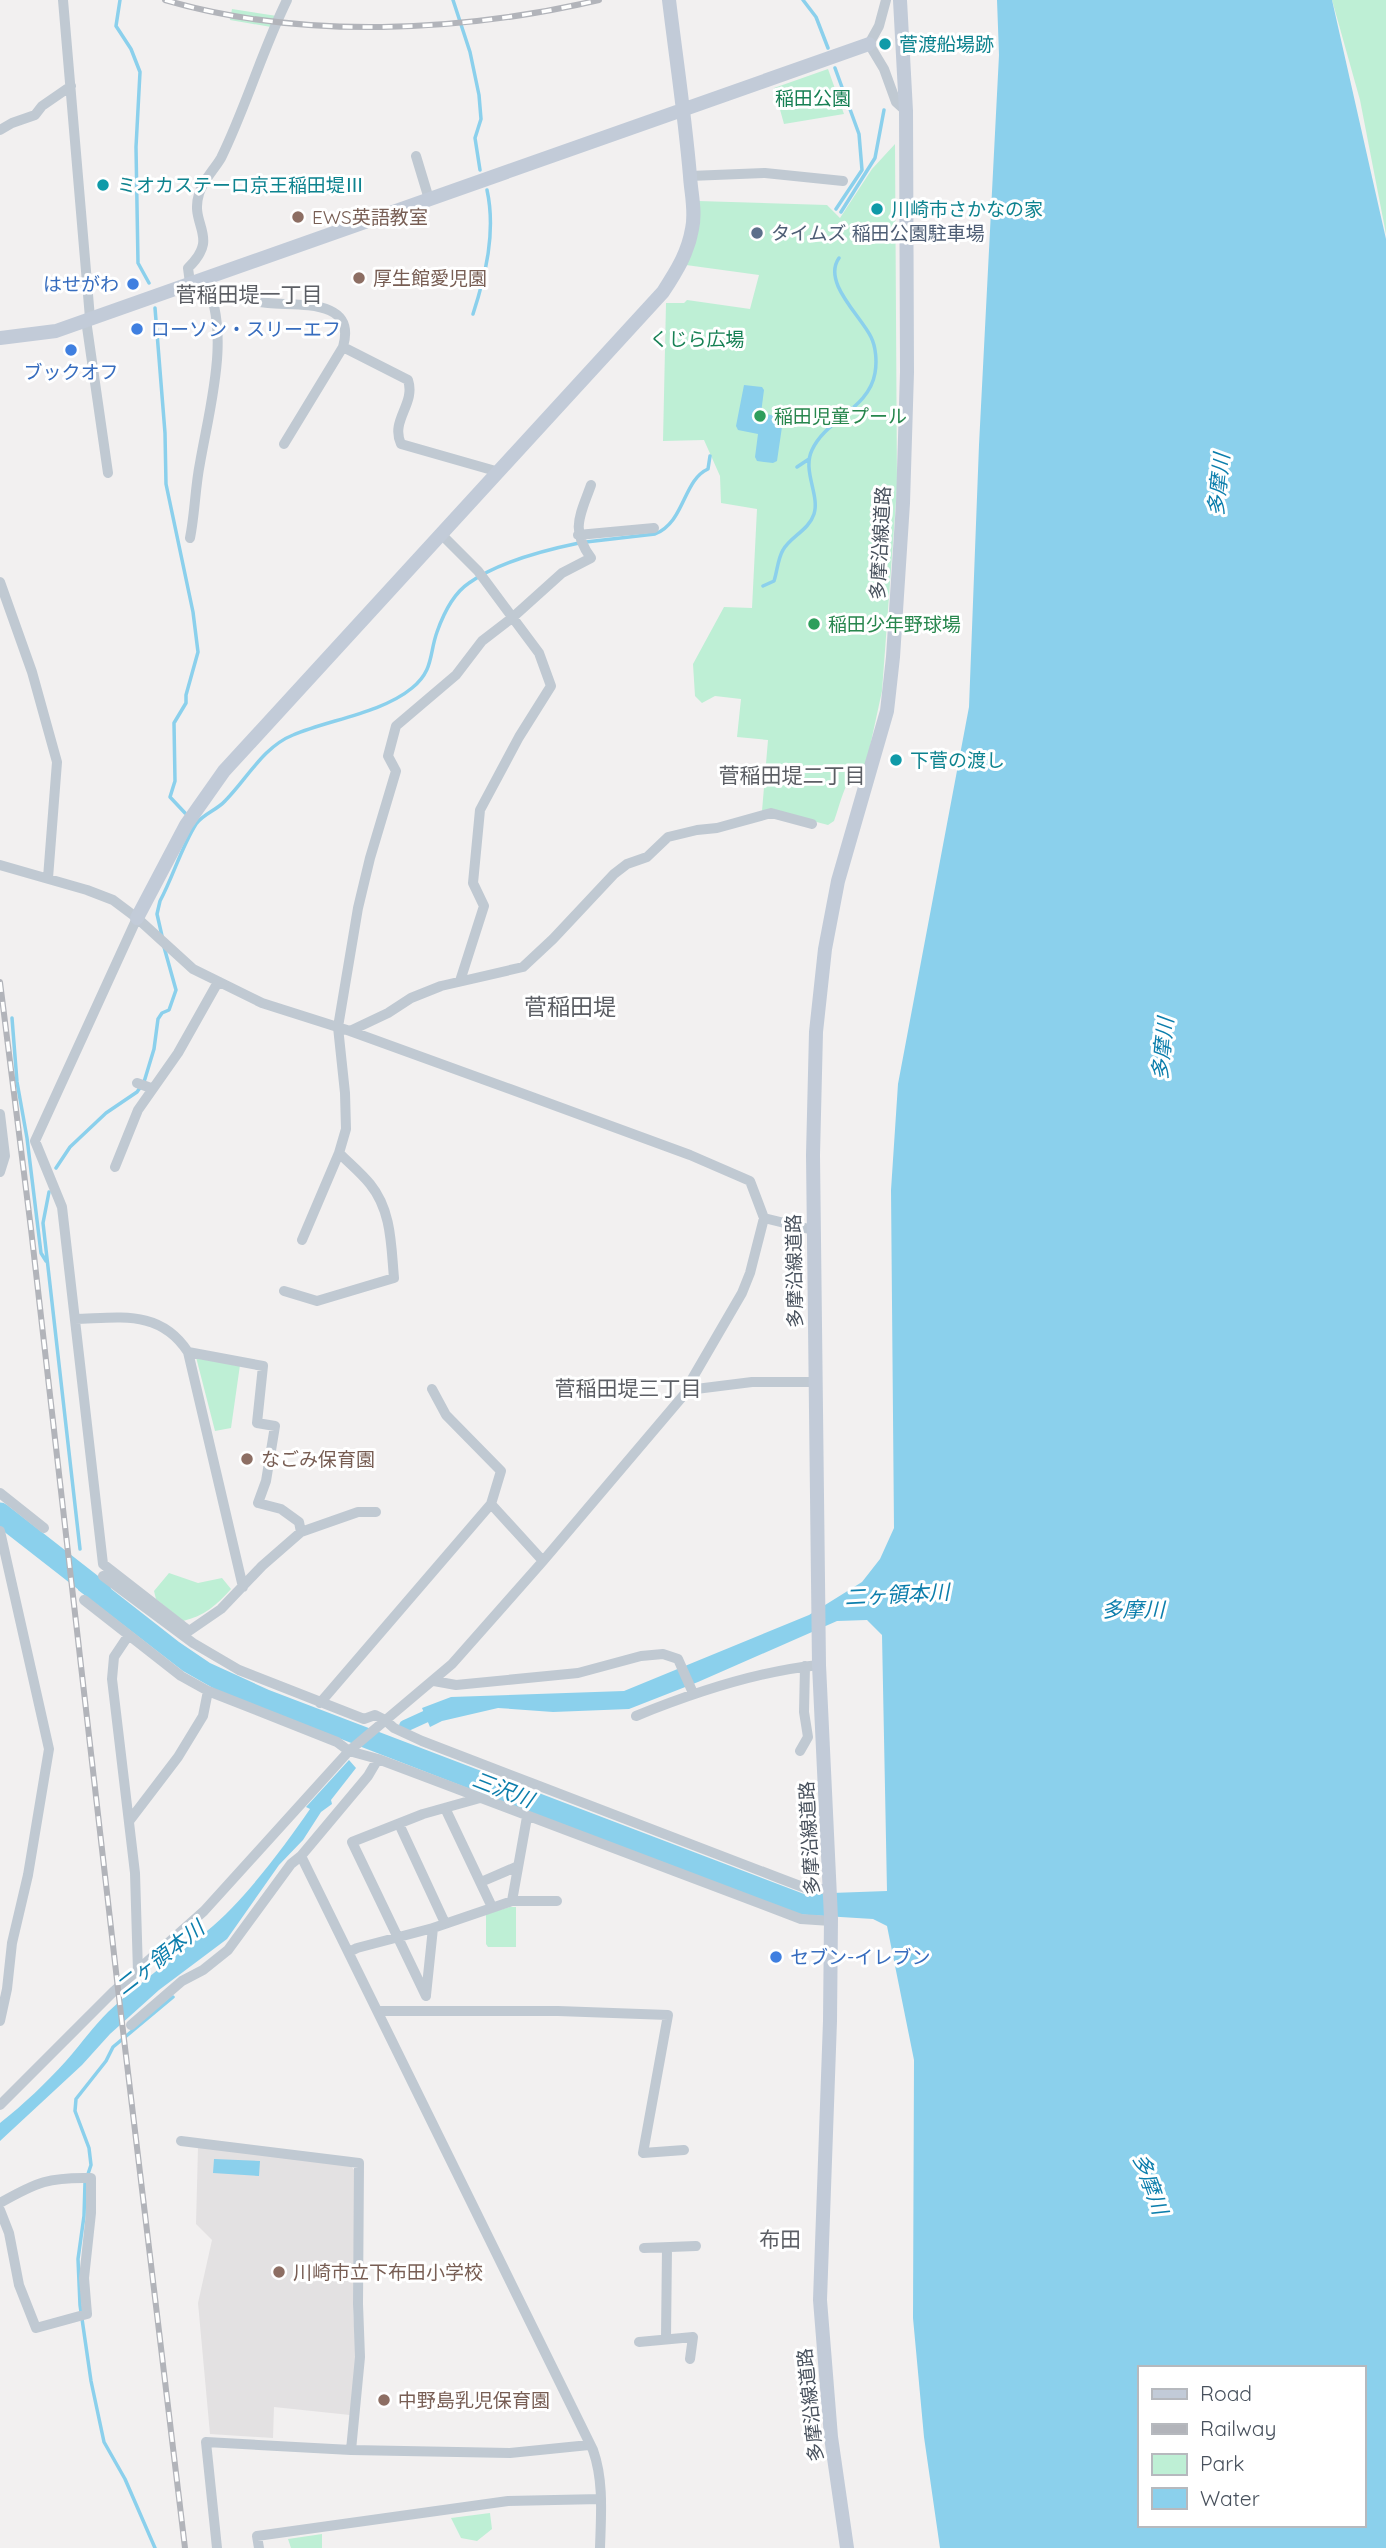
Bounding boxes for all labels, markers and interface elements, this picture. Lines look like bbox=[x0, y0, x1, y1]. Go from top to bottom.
place label: 菅渡船場跡 bbox=[899, 32, 994, 56]
marker: 菅渡船場跡 bbox=[877, 36, 893, 52]
park label: 稲田公園 bbox=[775, 86, 851, 110]
place label: ミオカステーロ京王稲田堤Ⅲ bbox=[117, 173, 364, 197]
marker: ミオカステーロ京王稲田堤Ⅲ bbox=[95, 177, 111, 193]
place label: 川崎市さかなの家 bbox=[891, 197, 1043, 221]
marker: 川崎市さかなの家 bbox=[869, 201, 885, 217]
place label: EWS英語教室 bbox=[312, 205, 428, 229]
marker: EWS英語教室 bbox=[290, 209, 306, 225]
place label: タイムズ 稲田公園駐車場 bbox=[771, 221, 985, 245]
marker: タイムズ 稲田公園駐車場 bbox=[749, 225, 765, 241]
place label: 厚生館愛児園 bbox=[373, 266, 487, 290]
marker: 厚生館愛児園 bbox=[351, 270, 367, 286]
place label: はせがわ bbox=[43, 272, 119, 296]
marker: はせがわ bbox=[125, 276, 141, 292]
district label: 菅稲田堤一丁目 bbox=[176, 281, 323, 307]
place label: ローソン・スリーエフ bbox=[151, 317, 341, 341]
marker: ローソン・スリーエフ bbox=[129, 321, 145, 337]
park label: くじら広場 bbox=[649, 327, 745, 351]
marker: ブックオフ bbox=[63, 342, 79, 358]
place label: ブックオフ bbox=[23, 360, 119, 384]
place label: 稲田児童プール bbox=[774, 404, 907, 428]
marker: 稲田児童プール bbox=[752, 408, 768, 424]
water label: 多摩川 bbox=[1202, 450, 1234, 518]
street label: 多摩沿線道路 bbox=[865, 485, 895, 601]
place label: 稲田少年野球場 bbox=[828, 612, 961, 636]
marker: 稲田少年野球場 bbox=[806, 616, 822, 632]
place label: 下菅の渡し bbox=[910, 748, 1005, 772]
marker: 下菅の渡し bbox=[888, 752, 904, 768]
district label: 菅稲田堤二丁目 bbox=[719, 762, 866, 788]
district label: 菅稲田堤 bbox=[524, 992, 616, 1021]
water label: 多摩川 bbox=[1146, 1014, 1178, 1082]
street label: 多摩沿線道路 bbox=[781, 1214, 807, 1328]
district label: 菅稲田堤三丁目 bbox=[555, 1375, 702, 1401]
place label: なごみ保育園 bbox=[261, 1447, 375, 1471]
marker: なごみ保育園 bbox=[239, 1451, 255, 1467]
water label: 二ヶ領本川 bbox=[844, 1578, 952, 1610]
water label: 多摩川 bbox=[1102, 1596, 1166, 1622]
water label: 三沢川 bbox=[469, 1766, 539, 1813]
street label: 多摩沿線道路 bbox=[794, 1780, 824, 1896]
water label: 二ヶ領本川 bbox=[110, 1913, 210, 2000]
place label: セブン-イレブン bbox=[790, 1945, 930, 1969]
marker: セブン-イレブン bbox=[768, 1949, 784, 1965]
water label: 多摩川 bbox=[1128, 2150, 1175, 2220]
district label: 布田 bbox=[759, 2226, 801, 2252]
place label: 川崎市立下布田小学校 bbox=[293, 2260, 483, 2284]
marker: 川崎市立下布田小学校 bbox=[271, 2264, 287, 2280]
street label: 多摩沿線道路 bbox=[792, 2347, 828, 2463]
legend bbox=[1138, 2366, 1365, 2527]
text: Road bbox=[1200, 2380, 1252, 2406]
place label: 中野島乳児保育園 bbox=[398, 2388, 550, 2412]
marker: 中野島乳児保育園 bbox=[376, 2392, 392, 2408]
text: Railway bbox=[1200, 2415, 1276, 2441]
text: Park bbox=[1200, 2450, 1244, 2476]
text: Water bbox=[1200, 2485, 1260, 2511]

